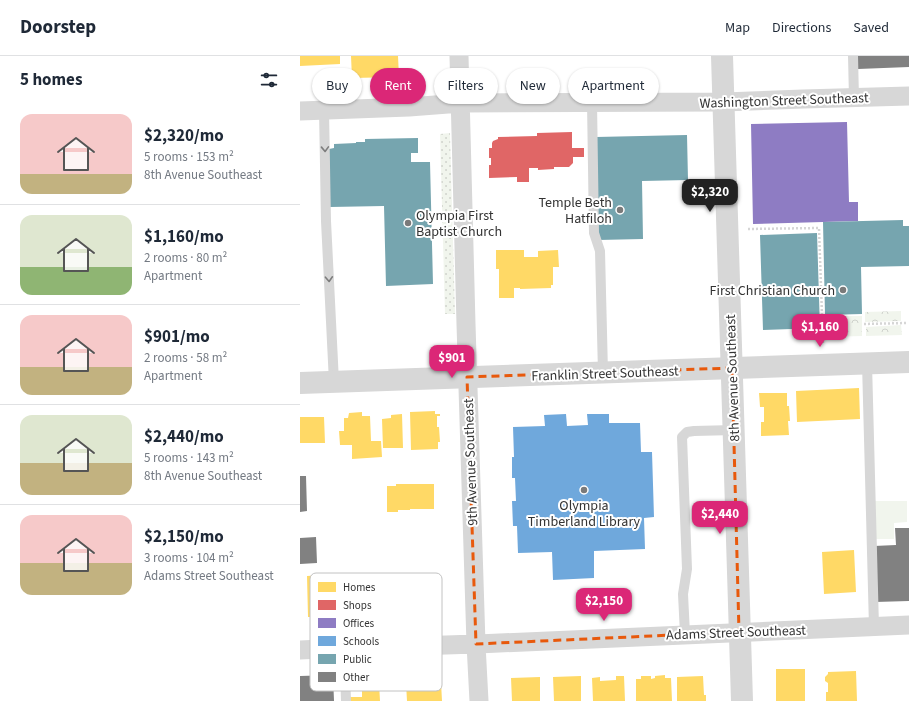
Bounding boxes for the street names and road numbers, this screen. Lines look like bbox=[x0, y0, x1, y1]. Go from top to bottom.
street label: Washington Street Southeast bbox=[699, 88, 869, 114]
street label: 8th Avenue Southeast bbox=[721, 314, 745, 442]
street label: Franklin Street Southeast bbox=[531, 361, 679, 387]
street label: 9th Avenue Southeast bbox=[459, 398, 483, 526]
street label: Adams Street Southeast bbox=[666, 621, 806, 645]

